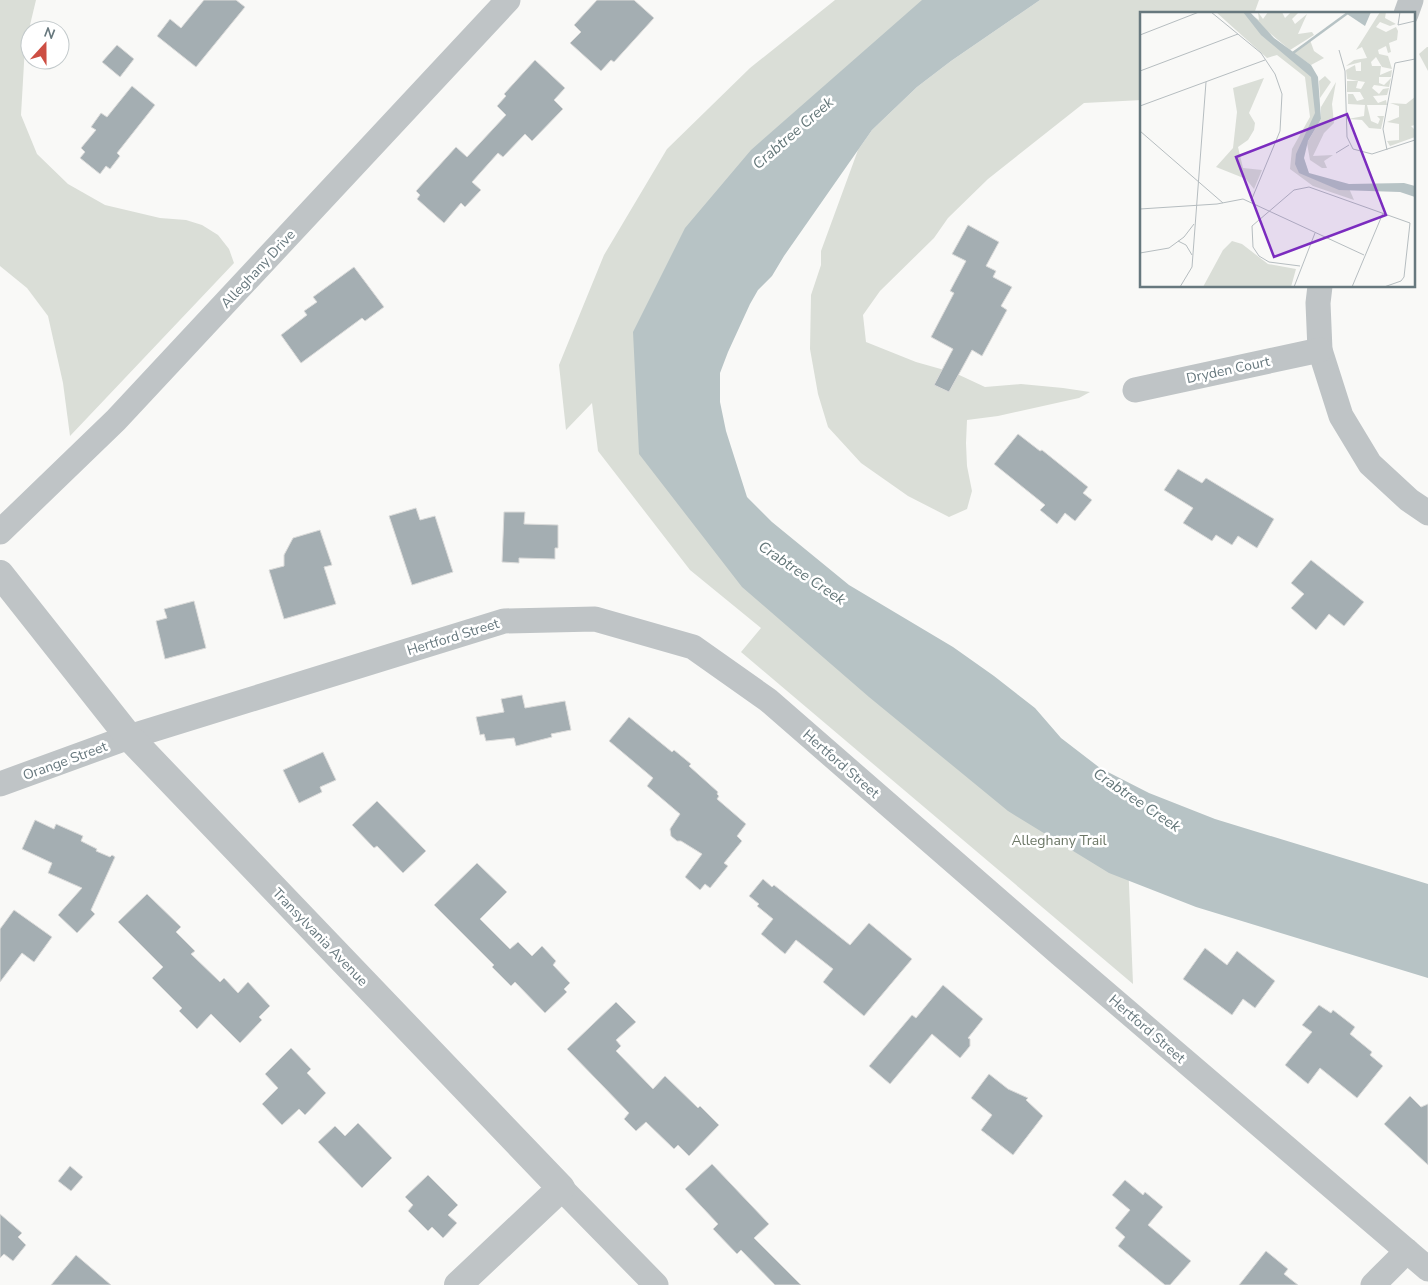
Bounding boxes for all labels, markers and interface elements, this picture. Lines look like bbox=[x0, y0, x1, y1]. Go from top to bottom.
inset map bbox=[1140, 12, 1416, 288]
north arrow bbox=[20, 20, 70, 70]
text: N bbox=[41, 23, 58, 44]
water label: Crabtree Creek bbox=[748, 92, 838, 174]
street label: Alleghany Drive bbox=[216, 225, 300, 313]
street label: Dryden Court bbox=[1184, 352, 1272, 388]
water label: Crabtree Creek bbox=[754, 536, 850, 610]
street label: Hertford Street bbox=[405, 614, 502, 660]
street label: Hertford Street bbox=[799, 725, 883, 803]
street label: Orange Street bbox=[20, 737, 110, 785]
water label: Crabtree Creek bbox=[1089, 763, 1185, 837]
park label: Alleghany Trail bbox=[1011, 831, 1107, 850]
street label: Transylvania Avenue bbox=[268, 884, 372, 990]
street label: Hertford Street bbox=[1105, 990, 1189, 1068]

